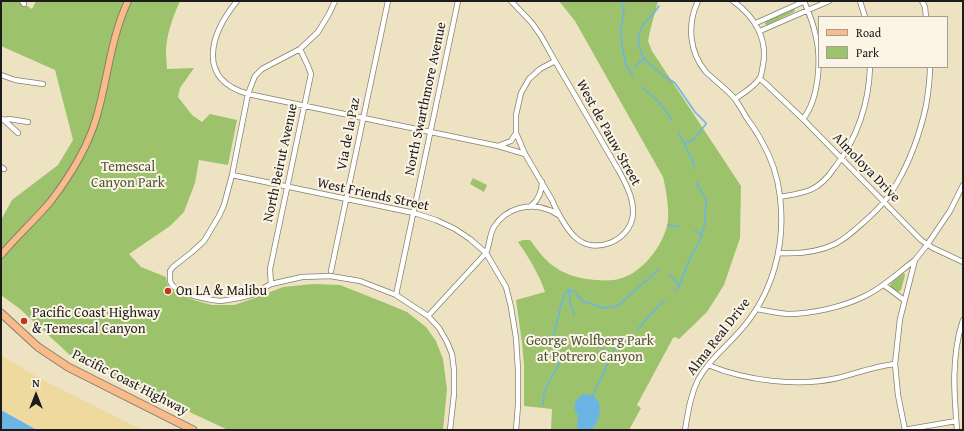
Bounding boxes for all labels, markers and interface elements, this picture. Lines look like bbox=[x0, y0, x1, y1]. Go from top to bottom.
legend bbox=[818, 16, 948, 68]
street label: North Swarthmore Avenue bbox=[402, 21, 450, 177]
text: Road bbox=[856, 24, 881, 41]
text: Park bbox=[856, 44, 879, 61]
street label: West de Pauw Street bbox=[572, 77, 644, 189]
street label: Via de la Paz bbox=[334, 96, 364, 172]
street label: North Beirut Avenue bbox=[260, 102, 302, 224]
street label: Almoloya Drive bbox=[829, 130, 903, 206]
park label: Temescal Canyon Park bbox=[91, 159, 165, 192]
street label: West Friends Street bbox=[316, 175, 430, 215]
place label: On LA & Malibu bbox=[176, 283, 267, 299]
marker: On LA & Malibu bbox=[163, 286, 173, 296]
street label: Alma Real Drive bbox=[684, 295, 754, 379]
place label: Pacific Coast Highway & Temescal Canyon bbox=[32, 305, 160, 338]
marker: Pacific Coast Highway & Temescal Canyon bbox=[19, 316, 29, 326]
park label: George Wolfberg Park at Potrero Canyon bbox=[526, 333, 654, 366]
street label: Pacific Coast Highway bbox=[69, 346, 191, 420]
north arrow bbox=[16, 375, 56, 415]
text: N bbox=[32, 375, 40, 391]

